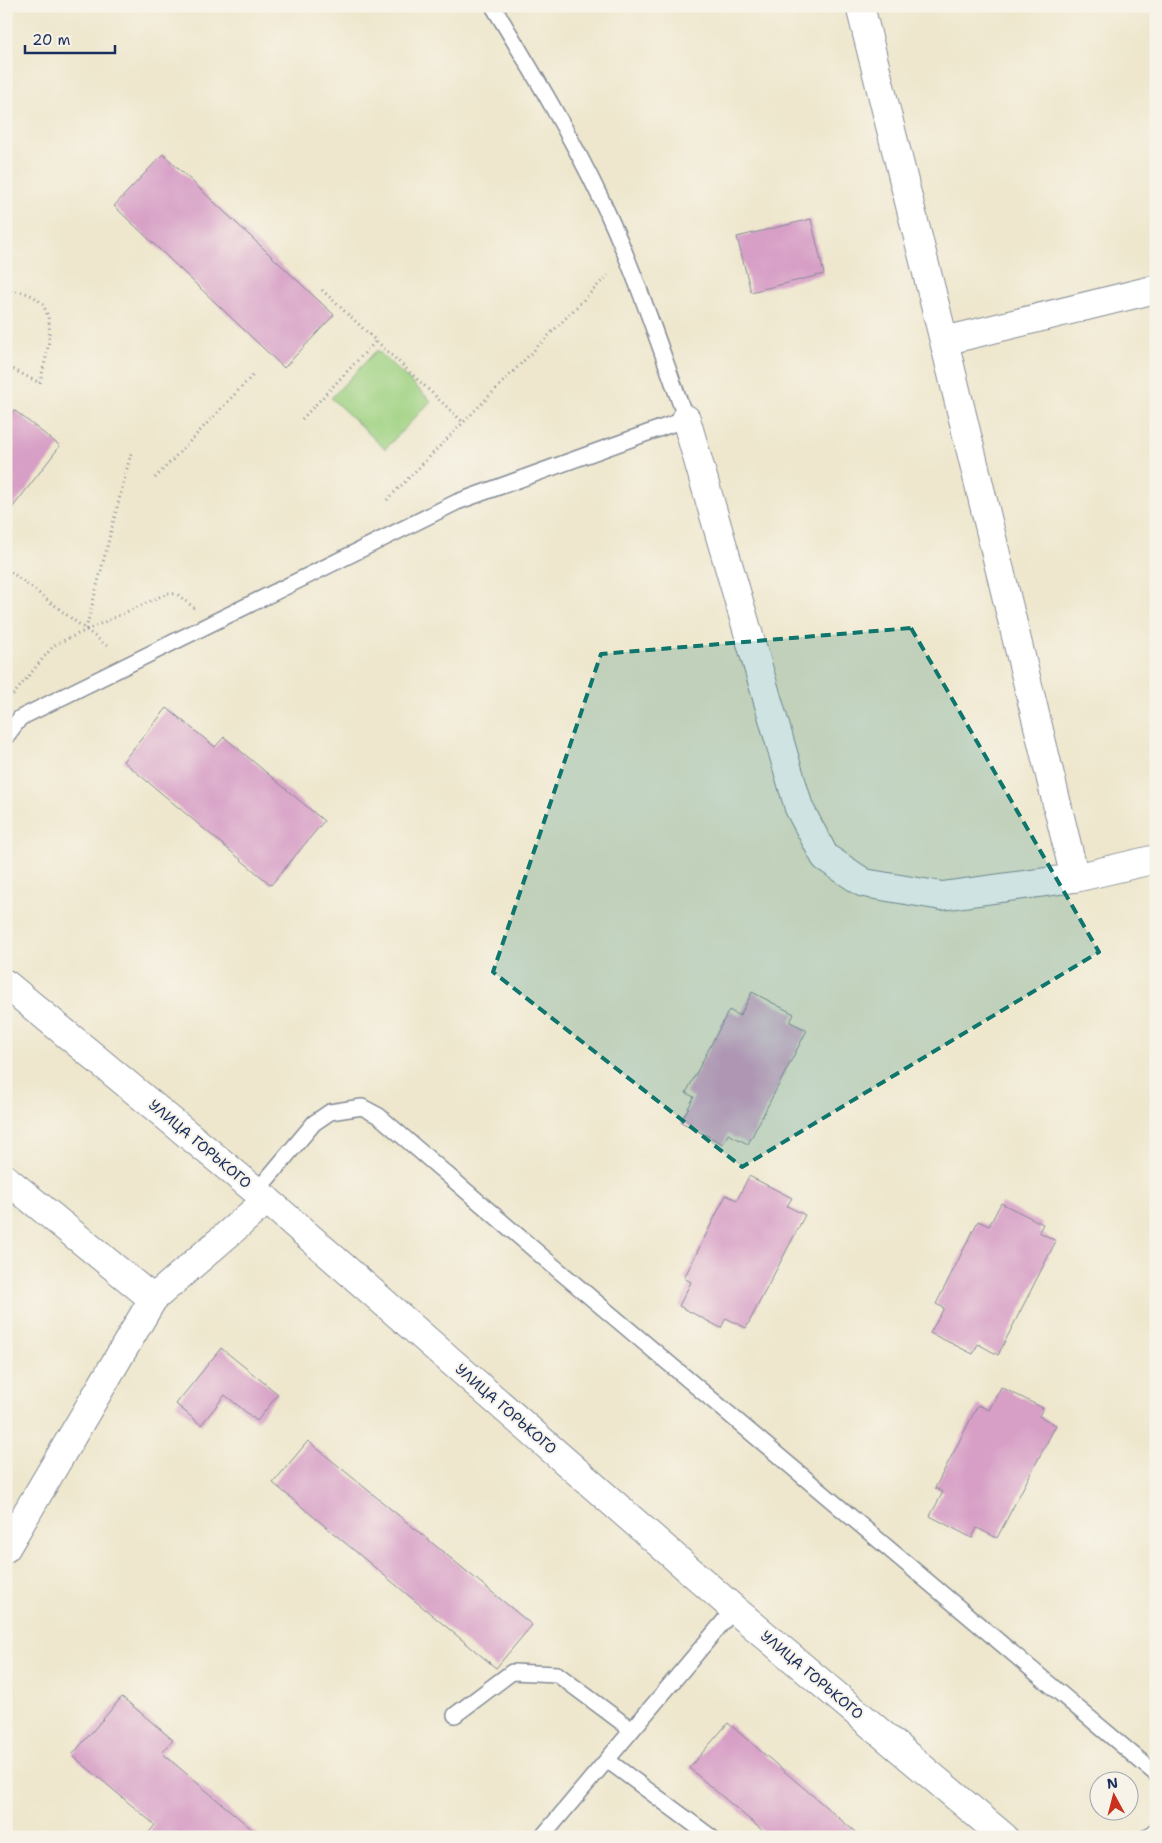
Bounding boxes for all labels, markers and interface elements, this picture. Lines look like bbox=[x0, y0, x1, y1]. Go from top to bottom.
scale bar bbox=[25, 22, 115, 54]
text: 20 m bbox=[32, 30, 71, 50]
street label: УЛИЦА ГОРЬКОГО bbox=[144, 1095, 256, 1193]
street label: УЛИЦА ГОРЬКОГО bbox=[451, 1359, 561, 1459]
street label: УЛИЦА ГОРЬКОГО bbox=[756, 1626, 868, 1724]
north arrow bbox=[1090, 1770, 1140, 1820]
text: N bbox=[1106, 1773, 1119, 1793]

